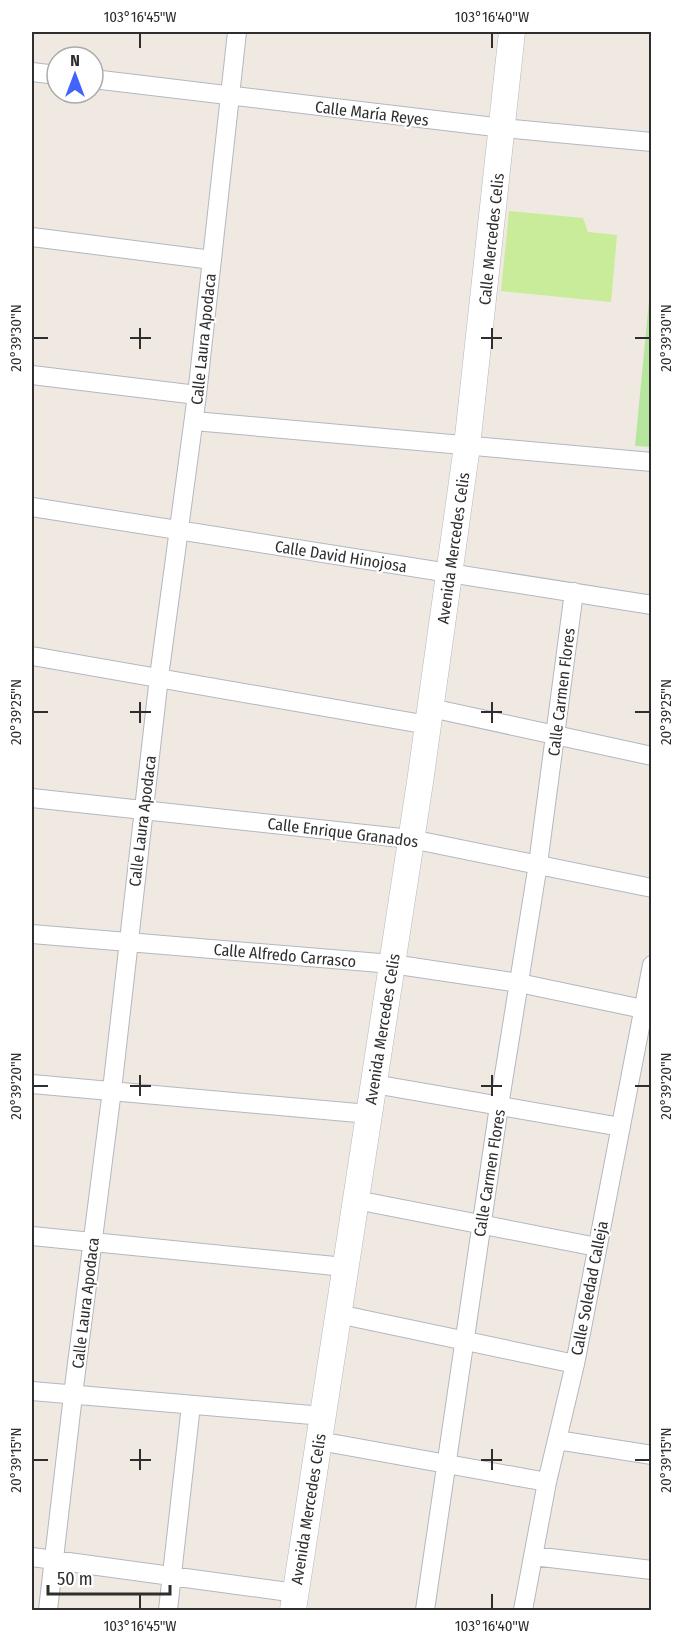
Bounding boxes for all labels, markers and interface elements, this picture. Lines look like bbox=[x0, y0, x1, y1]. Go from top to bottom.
text: 103°16'45"W bbox=[103, 8, 177, 26]
text: 103°16'40"W bbox=[455, 8, 529, 26]
north arrow bbox=[45, 45, 105, 105]
text: N bbox=[70, 51, 80, 70]
street label: Calle María Reyes bbox=[314, 97, 430, 130]
street label: Calle Mercedes Celis bbox=[475, 172, 508, 306]
street label: Calle Laura Apodaca bbox=[187, 272, 220, 406]
text: 20°39'30"N bbox=[7, 304, 25, 372]
text: 20°39'30"N bbox=[657, 304, 675, 372]
street label: Avenida Mercedes Celis bbox=[433, 471, 474, 625]
street label: Calle David Hinojosa bbox=[274, 537, 408, 576]
street label: Calle Carmen Flores bbox=[544, 627, 579, 757]
text: 20°39'25"N bbox=[7, 679, 25, 745]
text: 20°39'25"N bbox=[657, 679, 675, 745]
street label: Calle Laura Apodaca bbox=[125, 754, 160, 888]
street label: Calle Enrique Granados bbox=[266, 814, 420, 851]
street label: Calle Alfredo Carrasco bbox=[213, 940, 357, 971]
street label: Avenida Mercedes Celis bbox=[361, 952, 404, 1106]
text: 20°39'20"N bbox=[7, 1052, 25, 1120]
text: 20°39'20"N bbox=[657, 1052, 675, 1120]
street label: Calle Carmen Flores bbox=[470, 1108, 509, 1238]
street label: Calle Soledad Calleja bbox=[567, 1219, 612, 1357]
street label: Calle Laura Apodaca bbox=[68, 1236, 103, 1370]
text: 20°39'15"N bbox=[7, 1427, 25, 1493]
text: 20°39'15"N bbox=[657, 1427, 675, 1493]
street label: Avenida Mercedes Celis bbox=[287, 1432, 330, 1586]
scale bar bbox=[48, 1558, 170, 1596]
text: 50 m bbox=[57, 1568, 93, 1590]
text: 103°16'45"W bbox=[103, 1617, 177, 1635]
text: 103°16'40"W bbox=[455, 1617, 529, 1635]

